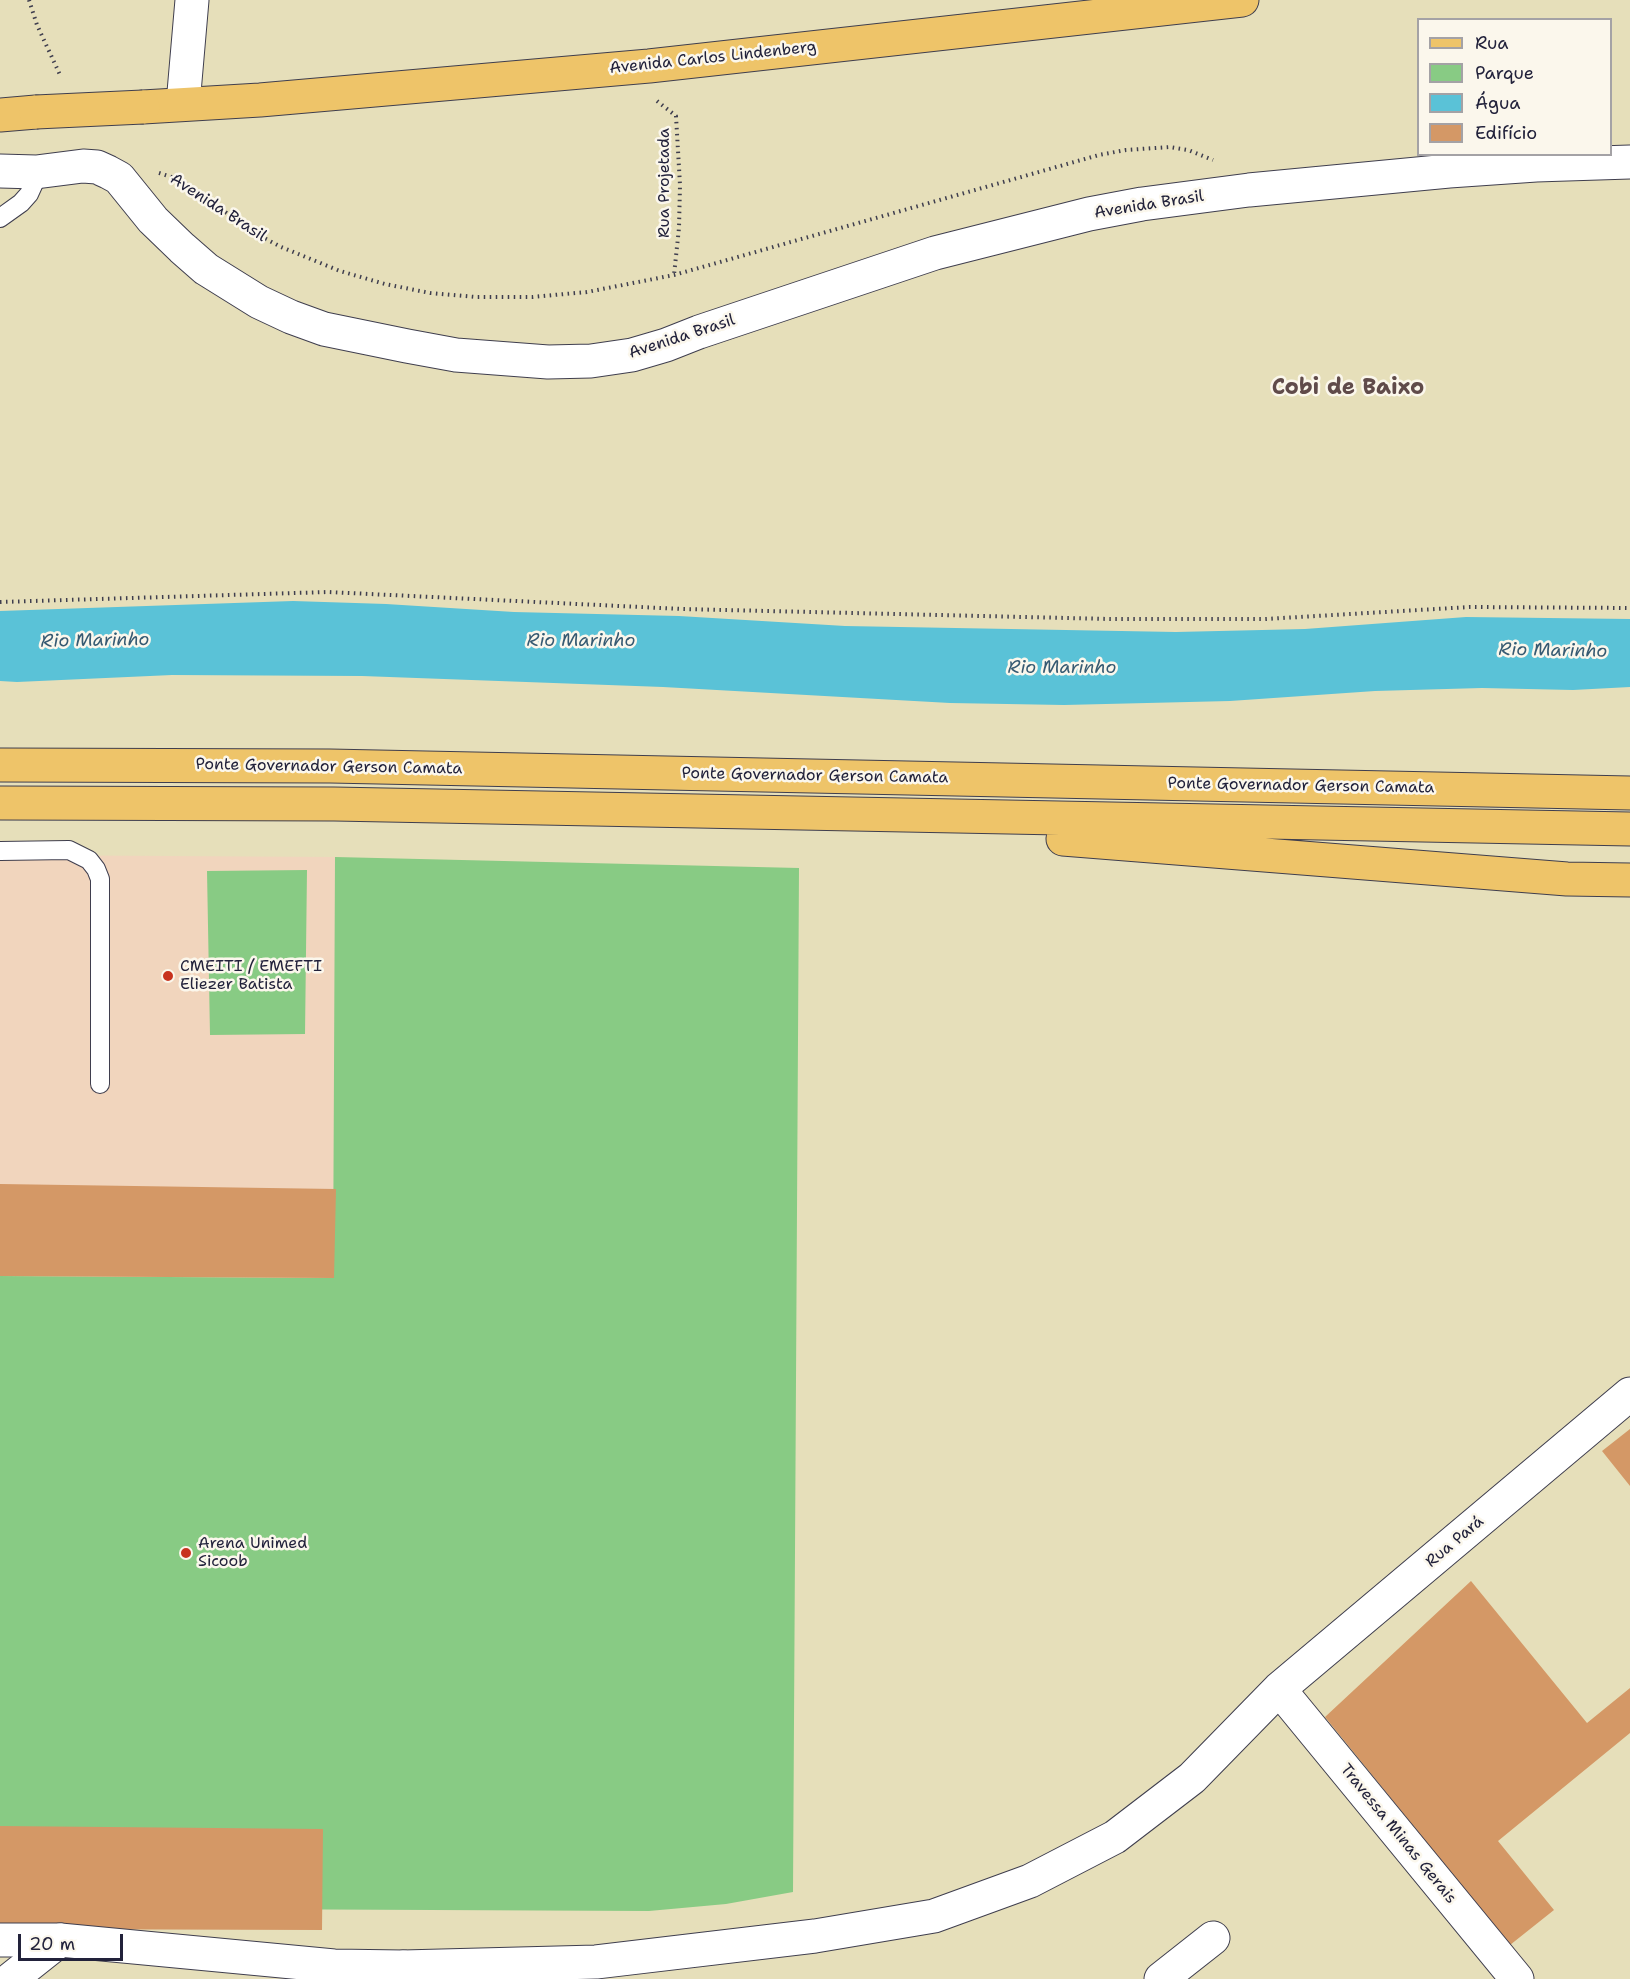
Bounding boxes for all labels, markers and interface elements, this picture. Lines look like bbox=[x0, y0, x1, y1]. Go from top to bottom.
legend bbox=[1417, 18, 1612, 156]
text: Rua bbox=[1475, 31, 1508, 55]
street label: Avenida Carlos Lindenberg bbox=[609, 38, 817, 78]
text: Parque bbox=[1475, 61, 1534, 85]
text: Água bbox=[1475, 91, 1520, 115]
text: Edifício bbox=[1475, 121, 1537, 145]
street label: Rua Projetada bbox=[655, 128, 675, 238]
street label: Avenida Brasil bbox=[166, 170, 270, 246]
street label: Avenida Brasil bbox=[1093, 187, 1205, 223]
street label: Avenida Brasil bbox=[626, 311, 738, 363]
district label: Cobi de Baixo bbox=[1272, 375, 1424, 401]
water label: Rio Marinho bbox=[40, 629, 150, 653]
water label: Rio Marinho bbox=[527, 630, 635, 652]
water label: Rio Marinho bbox=[1498, 639, 1608, 663]
water label: Rio Marinho bbox=[1008, 657, 1116, 679]
street label: Ponte Governador Gerson Camata bbox=[195, 755, 463, 779]
street label: Ponte Governador Gerson Camata bbox=[681, 764, 949, 788]
street label: Ponte Governador Gerson Camata bbox=[1167, 774, 1435, 798]
place label: CMEITI / EMEFTI Eliezer Batista bbox=[180, 957, 322, 995]
marker: CMEITI / EMEFTI Eliezer Batista bbox=[161, 969, 175, 983]
street label: Rua Pará bbox=[1422, 1512, 1488, 1572]
place label: Arena Unimed Sicoob bbox=[198, 1534, 307, 1572]
marker: Arena Unimed Sicoob bbox=[179, 1546, 193, 1560]
street label: Travessa Minas Gerais bbox=[1336, 1760, 1460, 1908]
scale bar bbox=[21, 1922, 126, 1960]
text: 20 m bbox=[29, 1932, 75, 1956]

